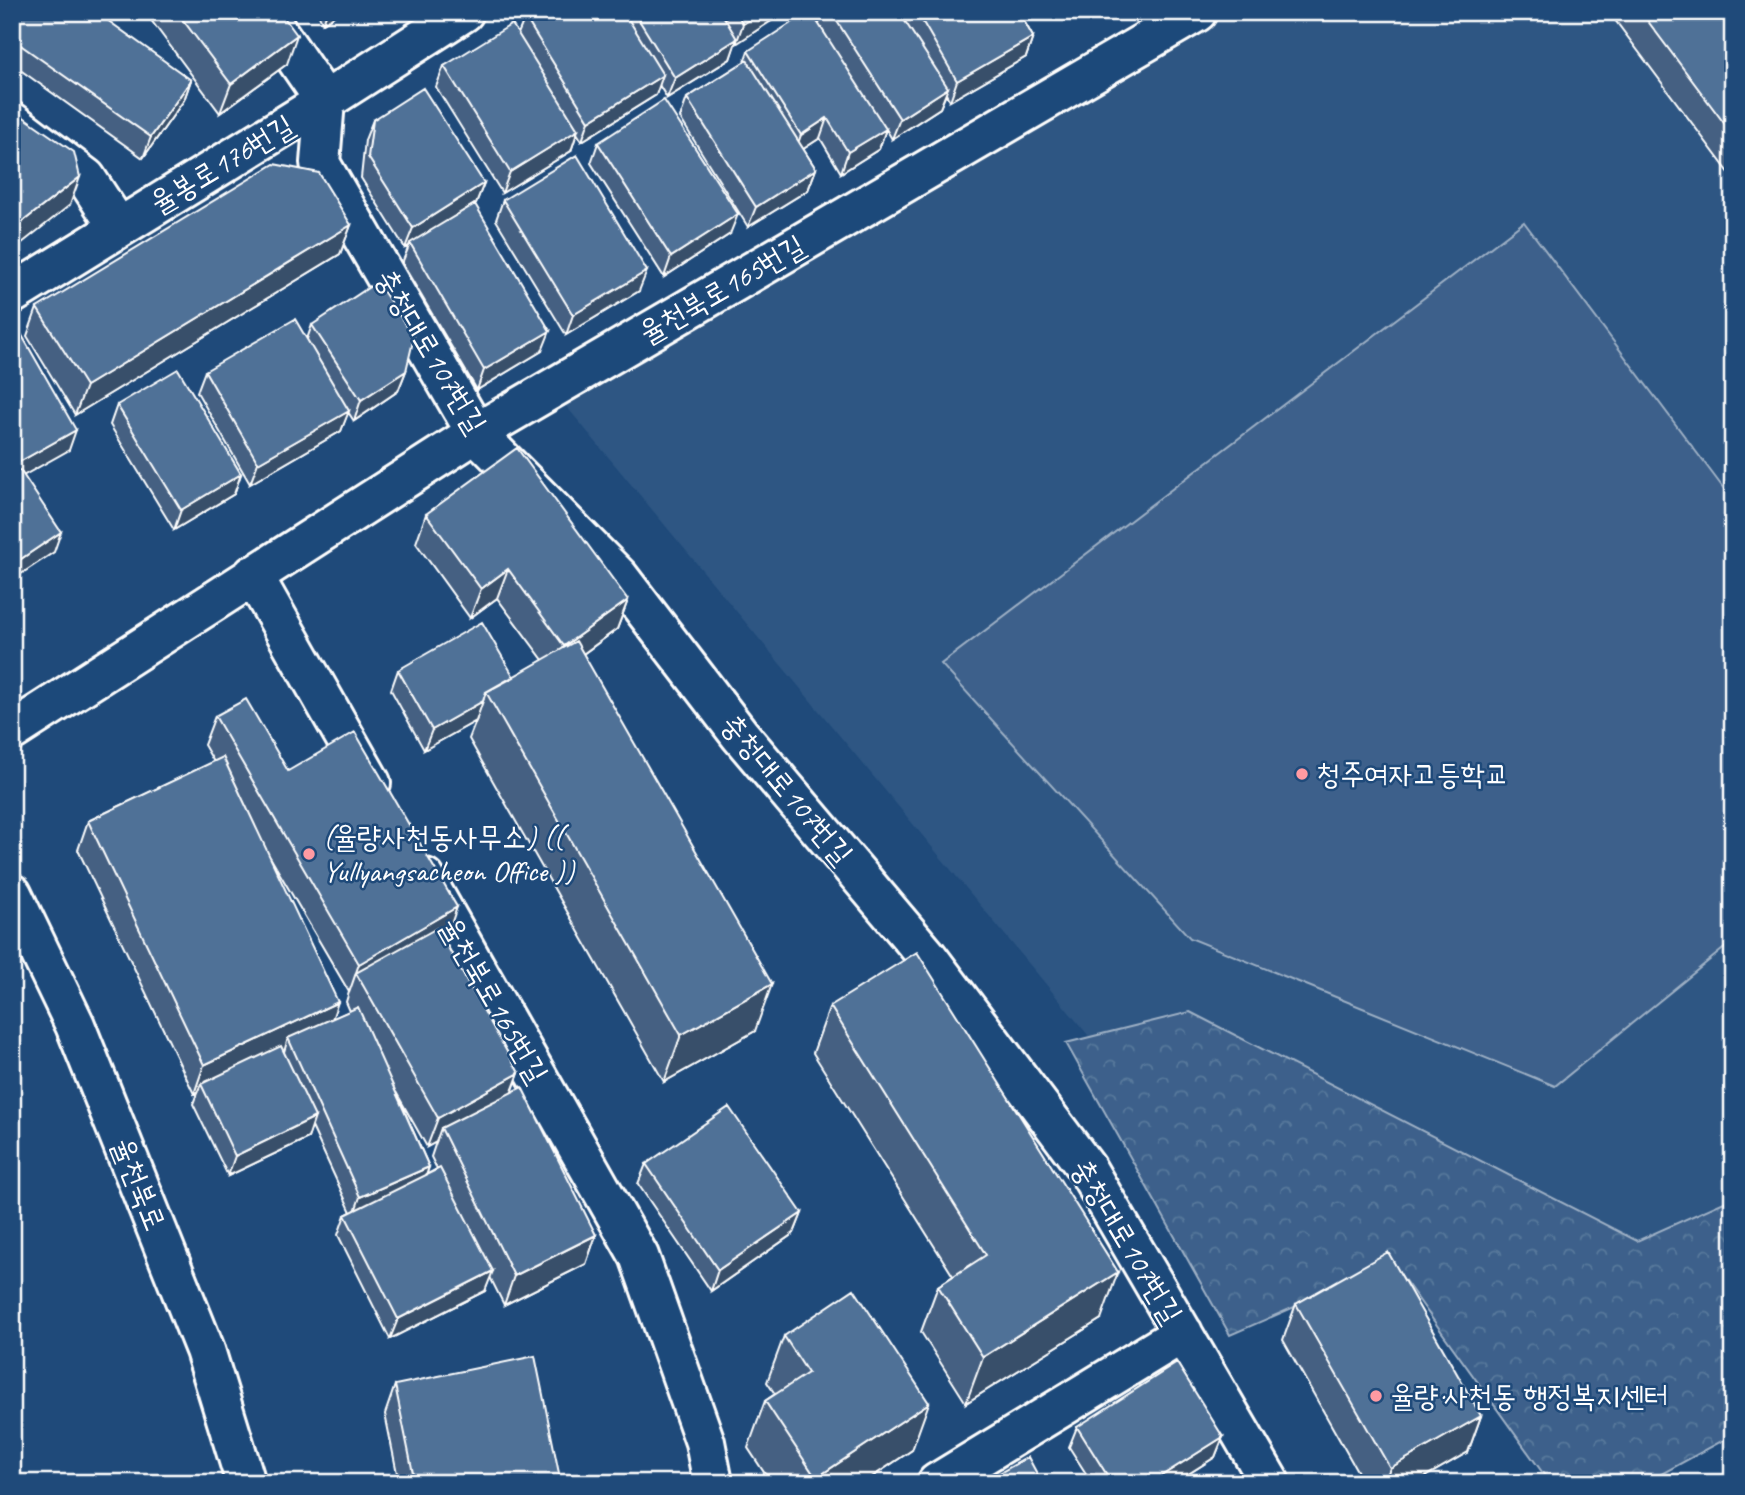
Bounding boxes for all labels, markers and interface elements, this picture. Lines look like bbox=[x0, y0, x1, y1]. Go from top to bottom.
street label: 율봉로176번길 bbox=[143, 106, 301, 222]
street label: 율천북로165번길 bbox=[632, 226, 812, 352]
street label: 충청대로107번길 bbox=[367, 262, 495, 440]
street label: 충청대로107번길 bbox=[713, 706, 861, 872]
place label: 청주여자고등학교 bbox=[1316, 755, 1509, 793]
marker: 청주여자고등학교 bbox=[1294, 766, 1310, 782]
place label: (율량사천동사무소) (( Yullyangsacheon Office )) bbox=[323, 818, 576, 890]
marker: (율량사천동사무소) (( Yullyangsacheon Office )) bbox=[301, 846, 317, 862]
street label: 율천북로165번길 bbox=[431, 910, 557, 1090]
street label: 율천북로 bbox=[103, 1132, 175, 1236]
street label: 충청대로107번길 bbox=[1063, 1152, 1191, 1330]
place label: 율량·사천동 행정복지센터 bbox=[1390, 1377, 1668, 1415]
marker: 율량·사천동 행정복지센터 bbox=[1368, 1388, 1384, 1404]

